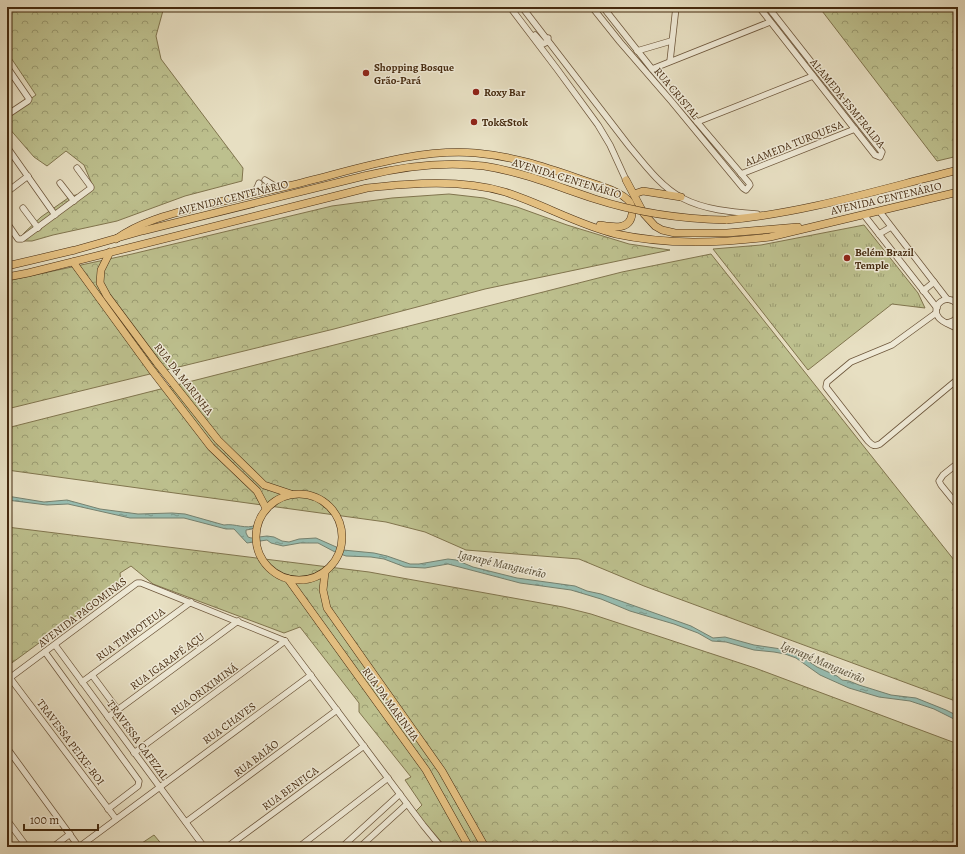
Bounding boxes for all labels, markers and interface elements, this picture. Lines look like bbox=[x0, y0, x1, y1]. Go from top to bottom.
street label: ALAMEDA ESMERALDA bbox=[806, 55, 889, 152]
place label: Shopping Bosque Grão-Pará bbox=[374, 60, 454, 88]
street label: RUA CRISTAL bbox=[650, 64, 703, 123]
marker: Shopping Bosque Grão-Pará bbox=[361, 68, 371, 78]
place label: Roxy Bar bbox=[484, 85, 526, 100]
marker: Roxy Bar bbox=[471, 87, 481, 97]
place label: Tok&Stok bbox=[482, 115, 528, 130]
marker: Tok&Stok bbox=[469, 117, 479, 127]
street label: ALAMEDA TURQUESA bbox=[742, 117, 846, 170]
street label: AVENIDA CENTENÁRIO bbox=[509, 154, 624, 202]
street label: AVENIDA CENTENÁRIO bbox=[175, 176, 290, 219]
street label: AVENIDA CENTENÁRIO bbox=[828, 178, 943, 219]
place label: Belém Brazil Temple bbox=[855, 245, 914, 273]
marker: Belém Brazil Temple bbox=[842, 253, 852, 263]
street label: RUA DA MARINHA bbox=[151, 340, 217, 419]
water label: Igarapé Mangueirão bbox=[456, 546, 548, 582]
street label: AVENIDA PAGOMINAS bbox=[34, 574, 130, 651]
street label: RUA TIMBOTEUA bbox=[93, 604, 168, 665]
street label: RUA IGARAPÉ AÇU bbox=[127, 629, 208, 694]
water label: Igarapé Mangueirão bbox=[778, 637, 868, 687]
street label: RUA ORIXIMINÁ bbox=[168, 660, 241, 719]
street label: RUA DA MARINHA bbox=[359, 664, 423, 745]
street label: TRAVESSA PEIXE-BOI bbox=[33, 696, 108, 788]
street label: TRAVESSA CAFEZAL bbox=[103, 697, 172, 784]
street label: RUA CHAVES bbox=[200, 699, 259, 748]
street label: RUA BAIÃO bbox=[231, 736, 282, 780]
street label: RUA BENFICA bbox=[259, 762, 322, 814]
scale bar bbox=[24, 806, 98, 832]
text: 100 m bbox=[30, 812, 59, 828]

